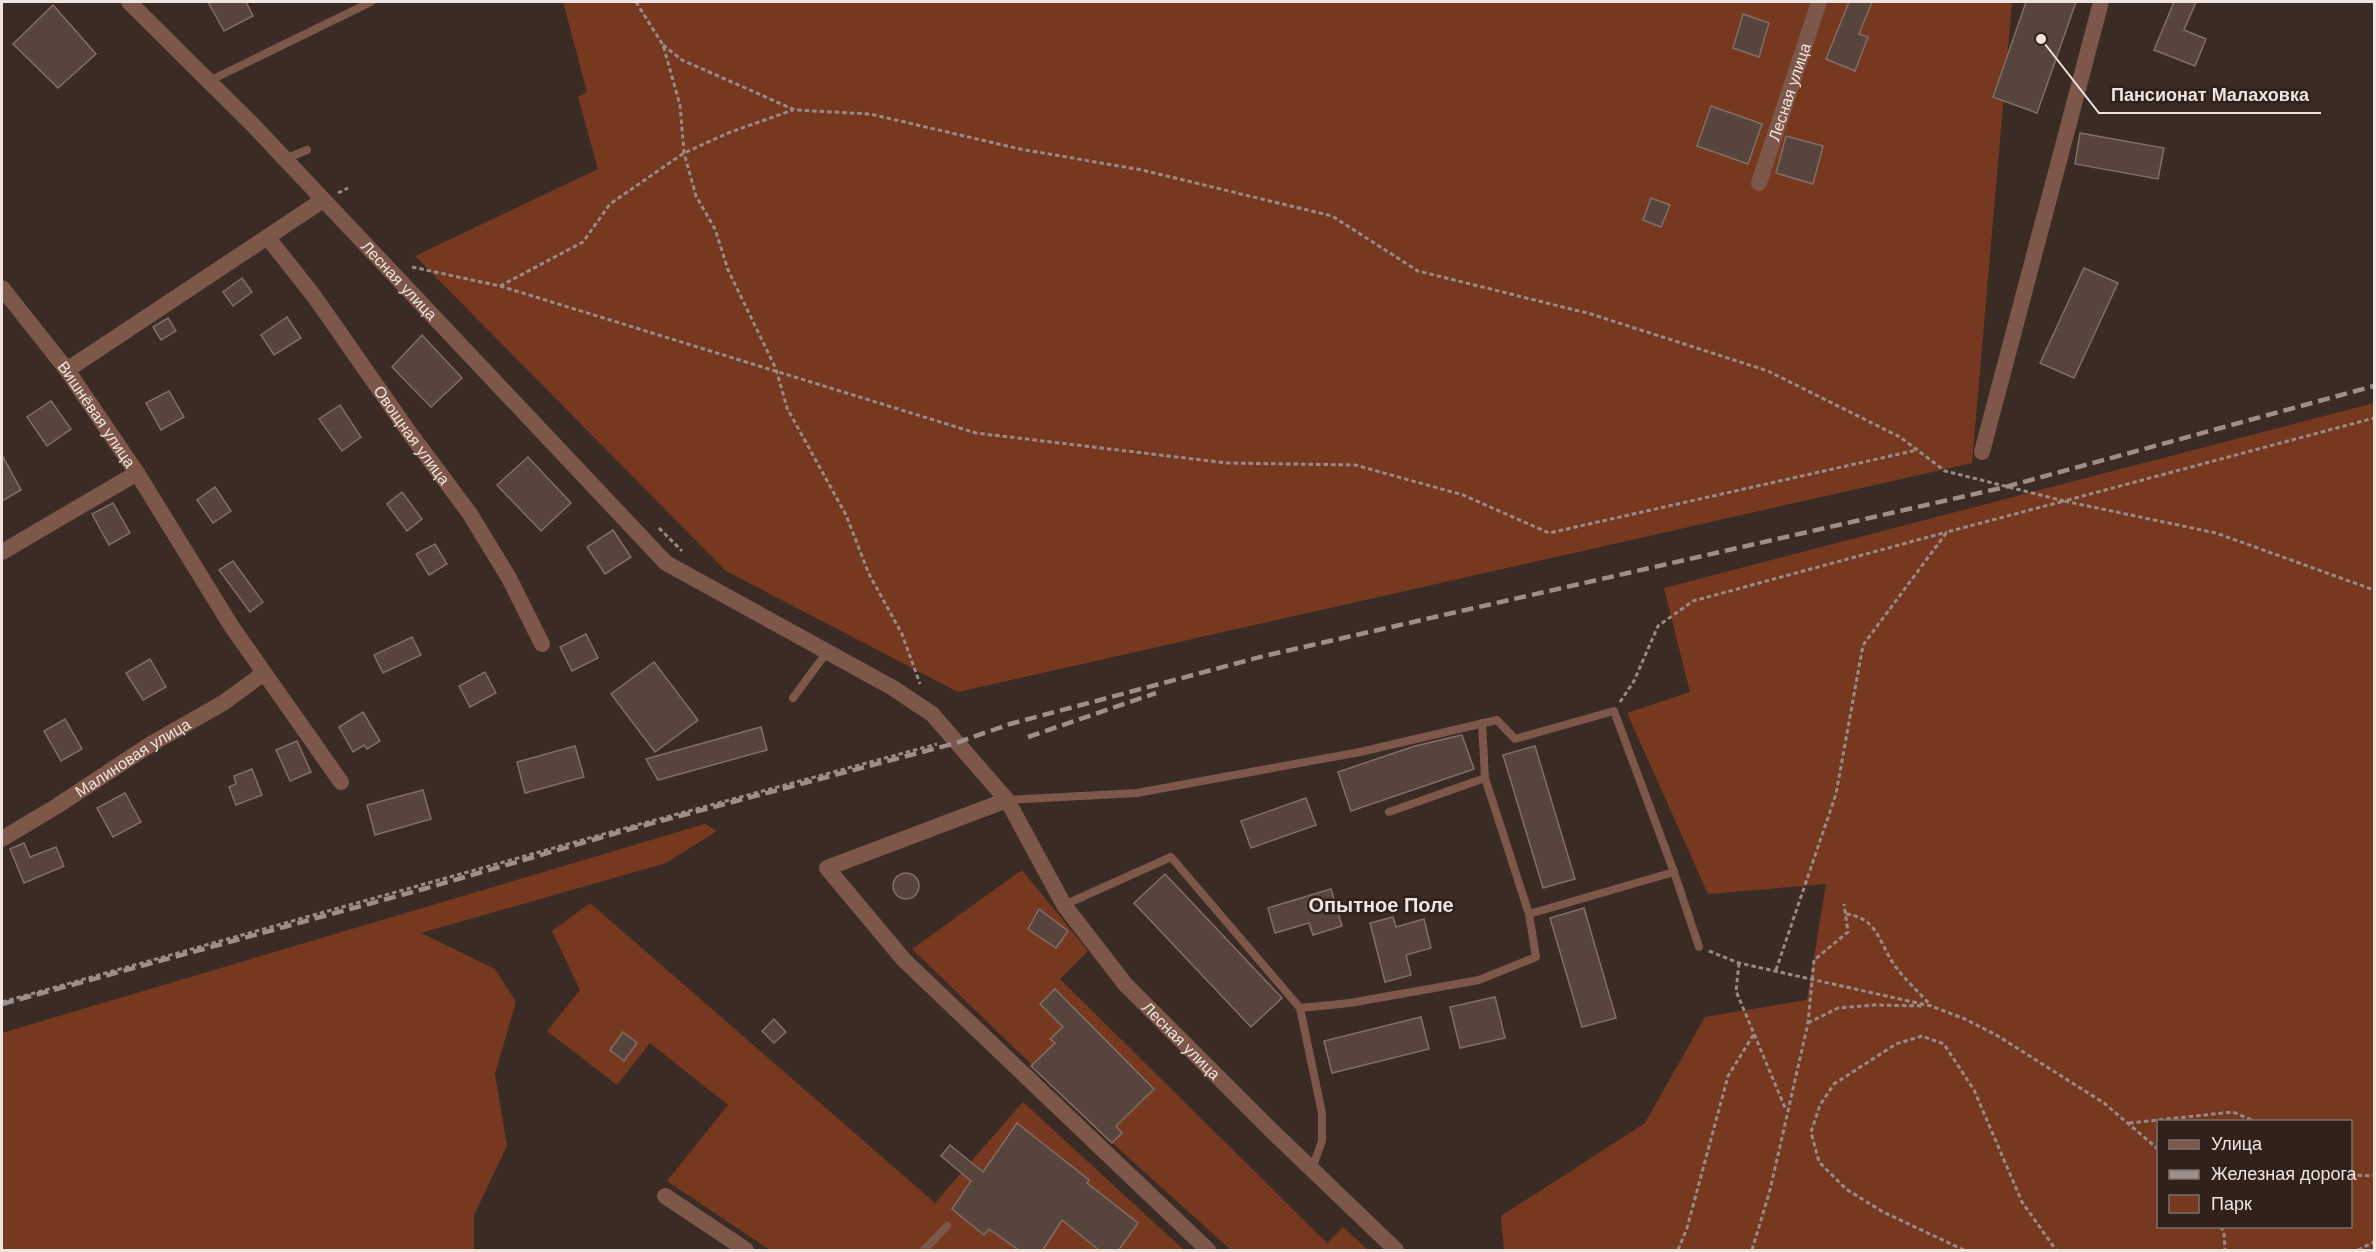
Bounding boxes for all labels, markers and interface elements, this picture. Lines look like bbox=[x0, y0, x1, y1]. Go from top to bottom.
street label: Лесная улица bbox=[1765, 41, 1813, 143]
callout: Пансионат Малаховка bbox=[2099, 77, 2321, 113]
text: Пансионат Малаховка bbox=[2111, 85, 2310, 105]
street label: Лесная улица bbox=[358, 237, 441, 323]
street label: Вишнёвая улица bbox=[55, 358, 139, 471]
street label: Овощная улица bbox=[371, 382, 453, 488]
street label: Малиновая улица bbox=[72, 715, 193, 800]
district label: Опытное Поле bbox=[1308, 894, 1454, 916]
street label: Лесная улица bbox=[1139, 998, 1224, 1083]
legend bbox=[2157, 1120, 2352, 1228]
text: Улица bbox=[2211, 1134, 2263, 1154]
text: Железная дорога bbox=[2211, 1164, 2358, 1184]
text: Парк bbox=[2211, 1194, 2252, 1214]

